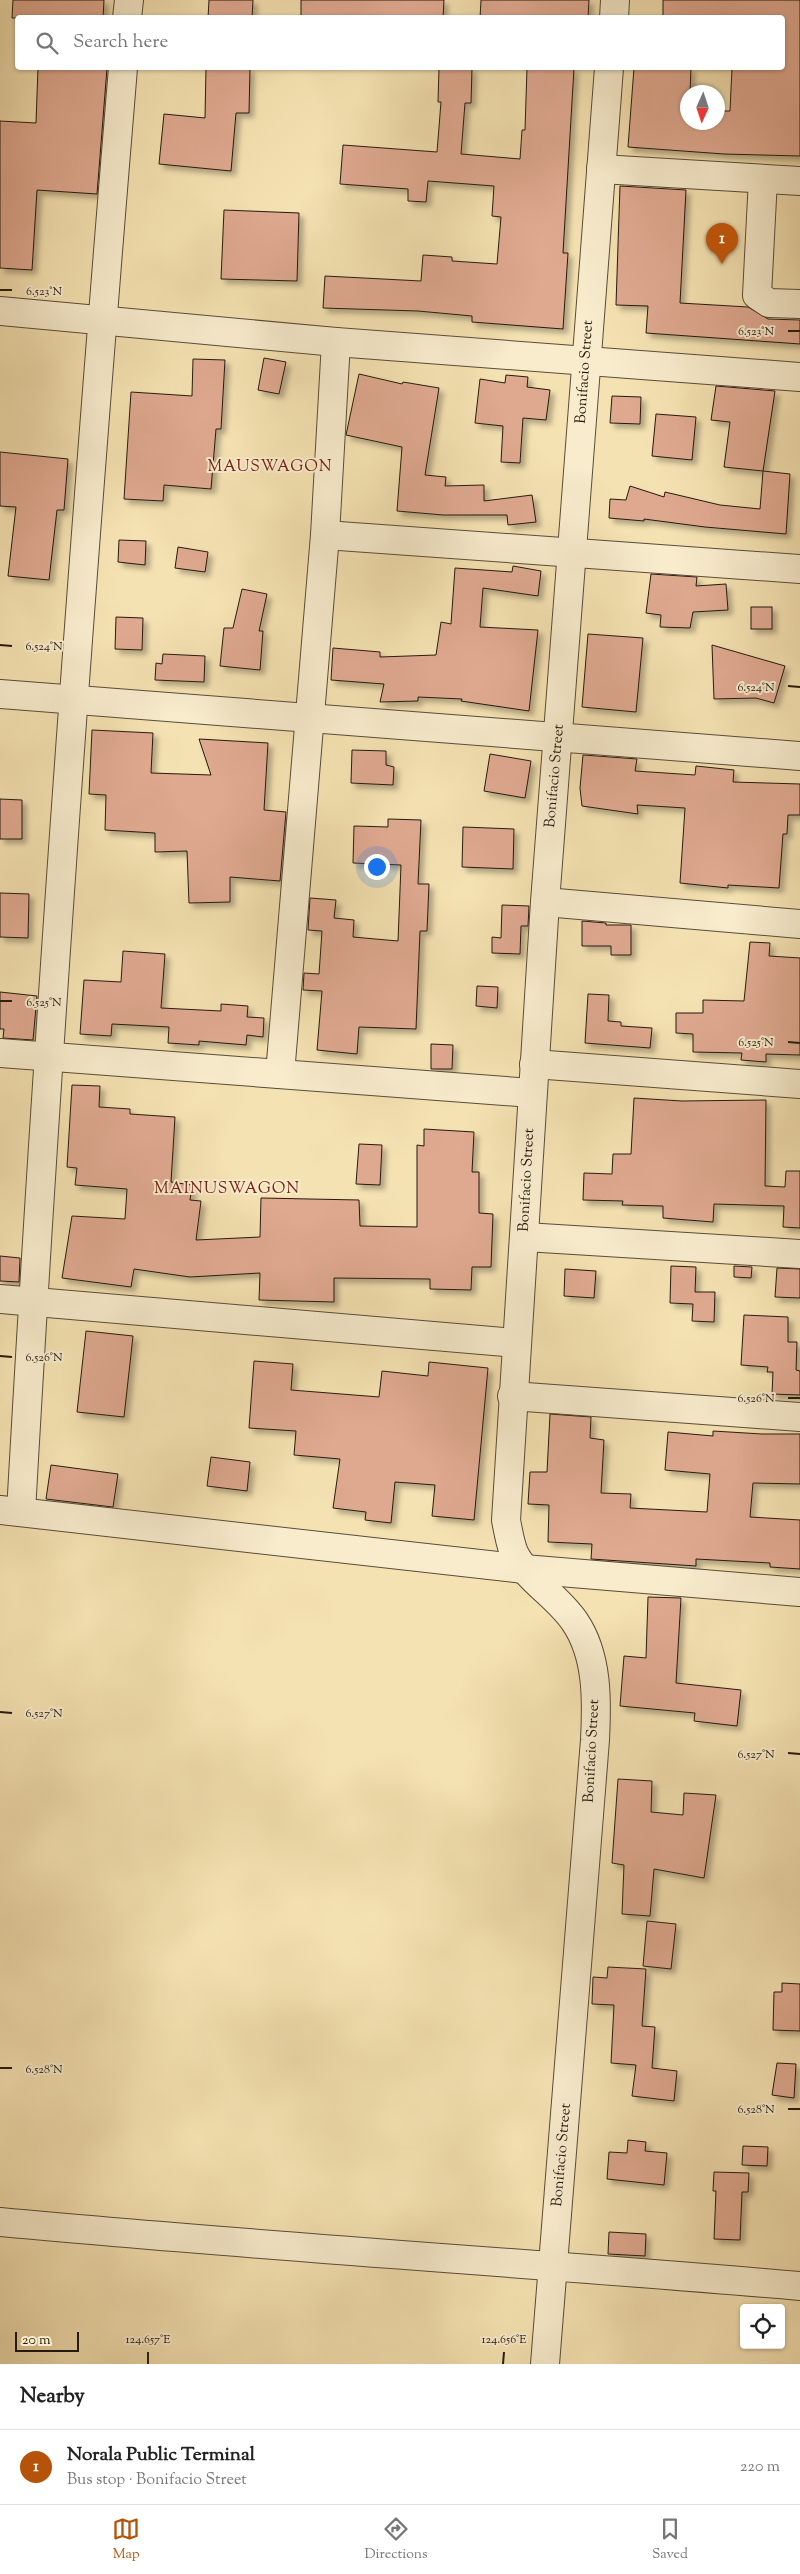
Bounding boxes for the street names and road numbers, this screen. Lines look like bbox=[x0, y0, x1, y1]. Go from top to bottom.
street label: Bonifacio Street bbox=[571, 320, 599, 424]
street label: Bonifacio Street bbox=[540, 723, 570, 829]
street label: Bonifacio Street bbox=[514, 1128, 540, 1232]
street label: Bonifacio Street bbox=[579, 1699, 605, 1803]
street label: Bonifacio Street bbox=[547, 2102, 577, 2208]

